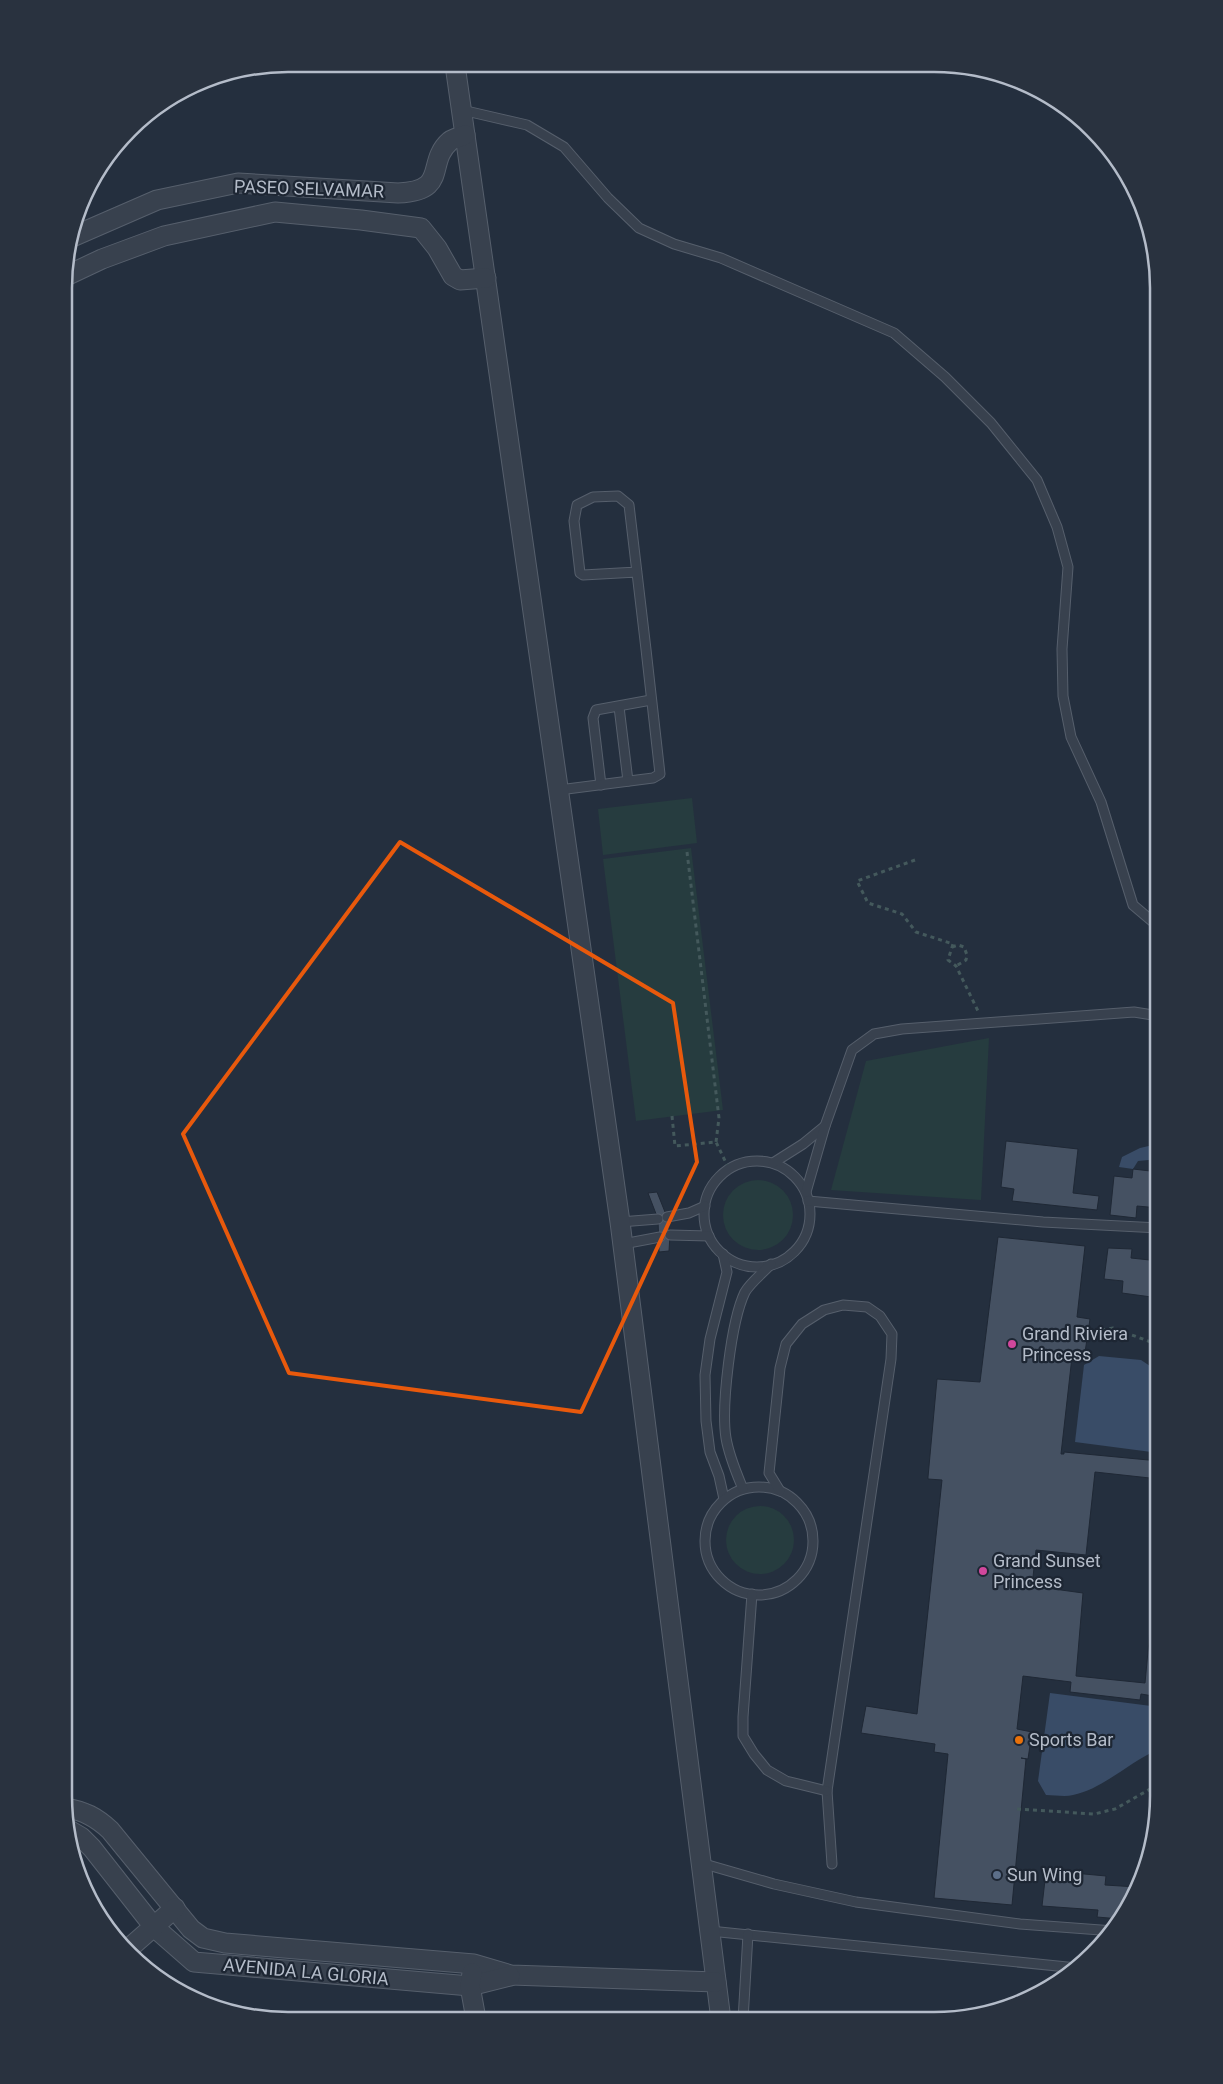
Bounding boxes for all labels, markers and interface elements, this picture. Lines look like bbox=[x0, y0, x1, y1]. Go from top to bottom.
street label: PASEO SELVAMAR bbox=[234, 175, 384, 202]
place label: Grand Riviera Princess bbox=[1022, 1323, 1128, 1365]
marker: Grand Riviera Princess bbox=[1006, 1338, 1018, 1350]
place label: Grand Sunset Princess bbox=[993, 1550, 1101, 1592]
marker: Grand Sunset Princess bbox=[977, 1565, 989, 1577]
place label: Sports Bar bbox=[1029, 1729, 1113, 1750]
marker: Sports Bar bbox=[1013, 1734, 1025, 1746]
place label: Sun Wing bbox=[1007, 1864, 1082, 1885]
marker: Sun Wing bbox=[991, 1869, 1003, 1881]
street label: AVENIDA LA GLORIA bbox=[222, 1954, 390, 1989]

